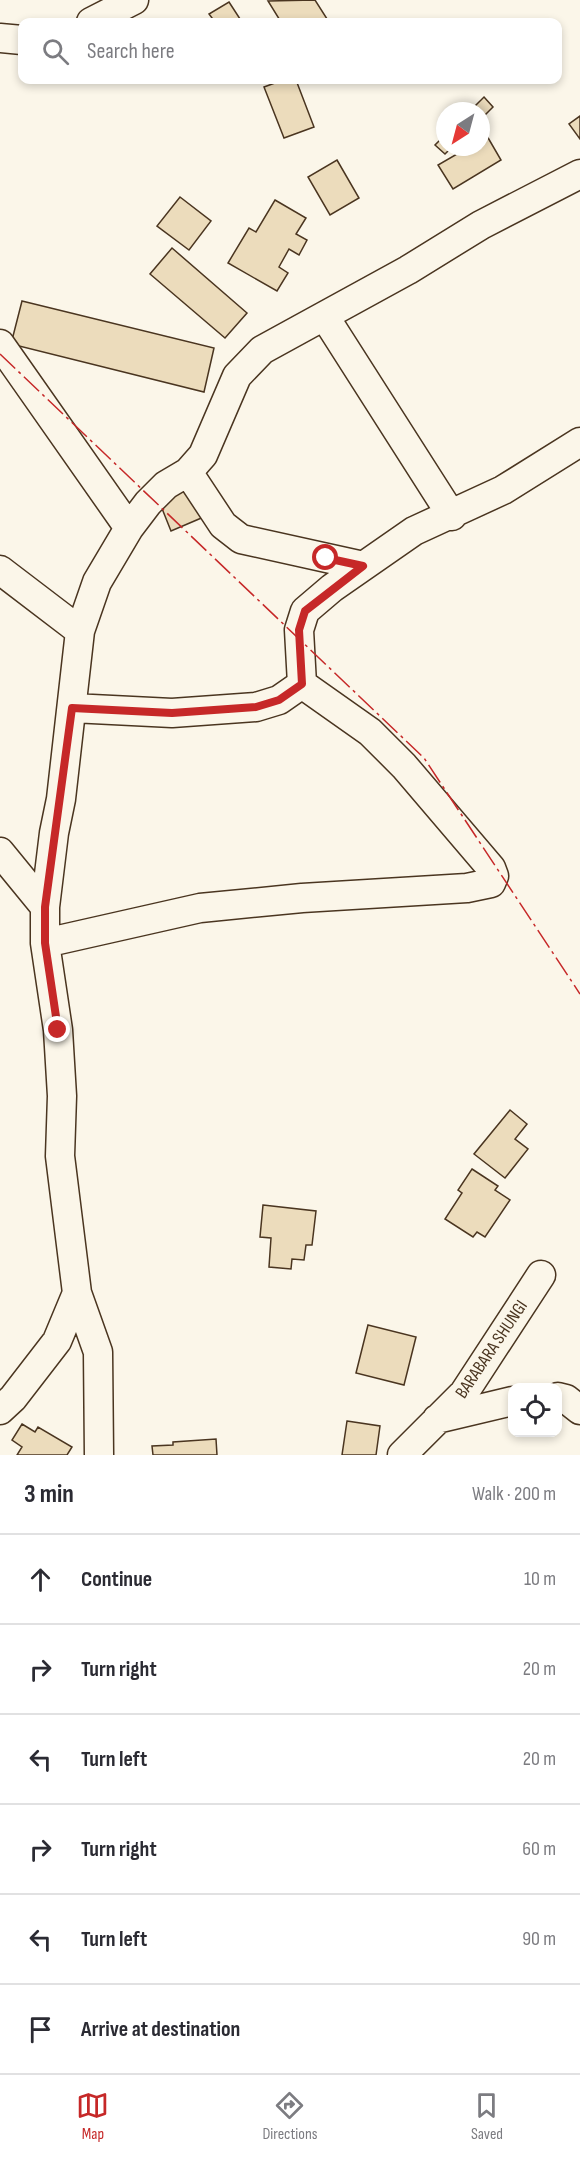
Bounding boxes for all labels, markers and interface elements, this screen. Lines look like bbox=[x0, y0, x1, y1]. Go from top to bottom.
search box bbox=[18, 18, 562, 84]
icon: search bbox=[39, 35, 72, 68]
text: Search here bbox=[87, 38, 174, 65]
north arrow bbox=[436, 102, 490, 156]
route start bbox=[312, 544, 338, 570]
route end bbox=[44, 1016, 70, 1042]
street label: BARABARA SHUNGI bbox=[451, 1296, 532, 1402]
map controls bbox=[508, 1383, 562, 1437]
button: locate bbox=[508, 1383, 562, 1437]
text: 3 min bbox=[24, 1479, 74, 1510]
text: Walk · 200 m bbox=[472, 1482, 556, 1506]
icon: ahead bbox=[24, 1563, 57, 1596]
text: Continue bbox=[81, 1566, 152, 1593]
text: 10 m bbox=[524, 1567, 556, 1591]
icon: right bbox=[24, 1653, 57, 1686]
text: Turn right bbox=[81, 1656, 157, 1683]
text: 20 m bbox=[523, 1657, 556, 1681]
icon: left bbox=[24, 1743, 57, 1776]
text: Turn left bbox=[81, 1746, 147, 1773]
text: 20 m bbox=[523, 1747, 556, 1771]
icon: right bbox=[24, 1833, 57, 1866]
text: Turn right bbox=[81, 1836, 157, 1863]
text: 60 m bbox=[522, 1837, 556, 1861]
icon: left bbox=[24, 1923, 57, 1956]
text: Turn left bbox=[81, 1926, 147, 1953]
text: 90 m bbox=[522, 1927, 556, 1951]
icon: arrive bbox=[24, 2013, 57, 2046]
text: Arrive at destination bbox=[81, 2016, 240, 2043]
tab: Map bbox=[76, 2089, 109, 2144]
tab: Directions bbox=[262, 2089, 317, 2144]
tab: Saved bbox=[470, 2089, 503, 2144]

